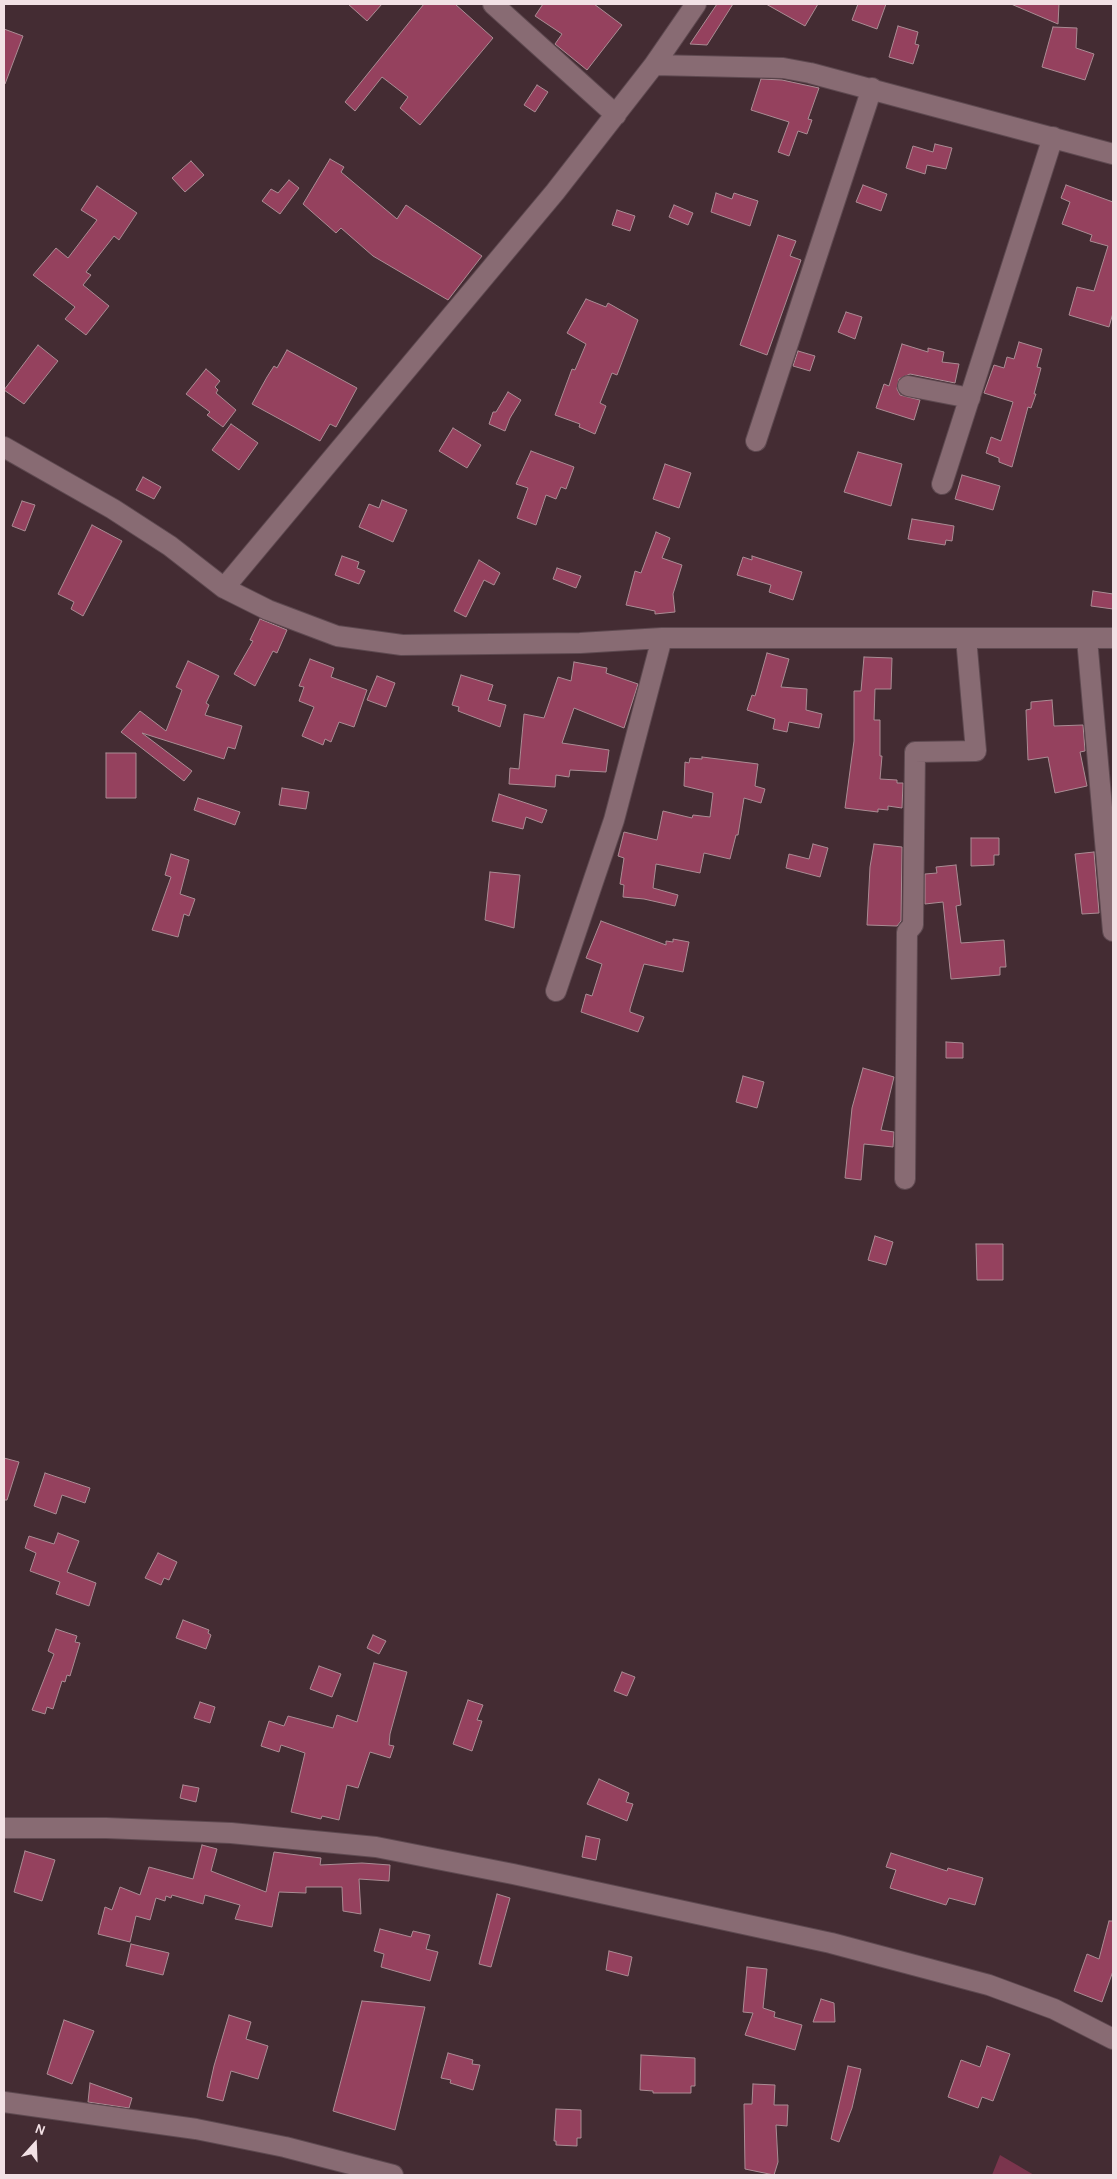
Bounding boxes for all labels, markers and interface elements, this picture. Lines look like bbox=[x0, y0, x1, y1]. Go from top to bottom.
north arrow bbox=[10, 2119, 60, 2169]
text: N bbox=[33, 2120, 48, 2139]

